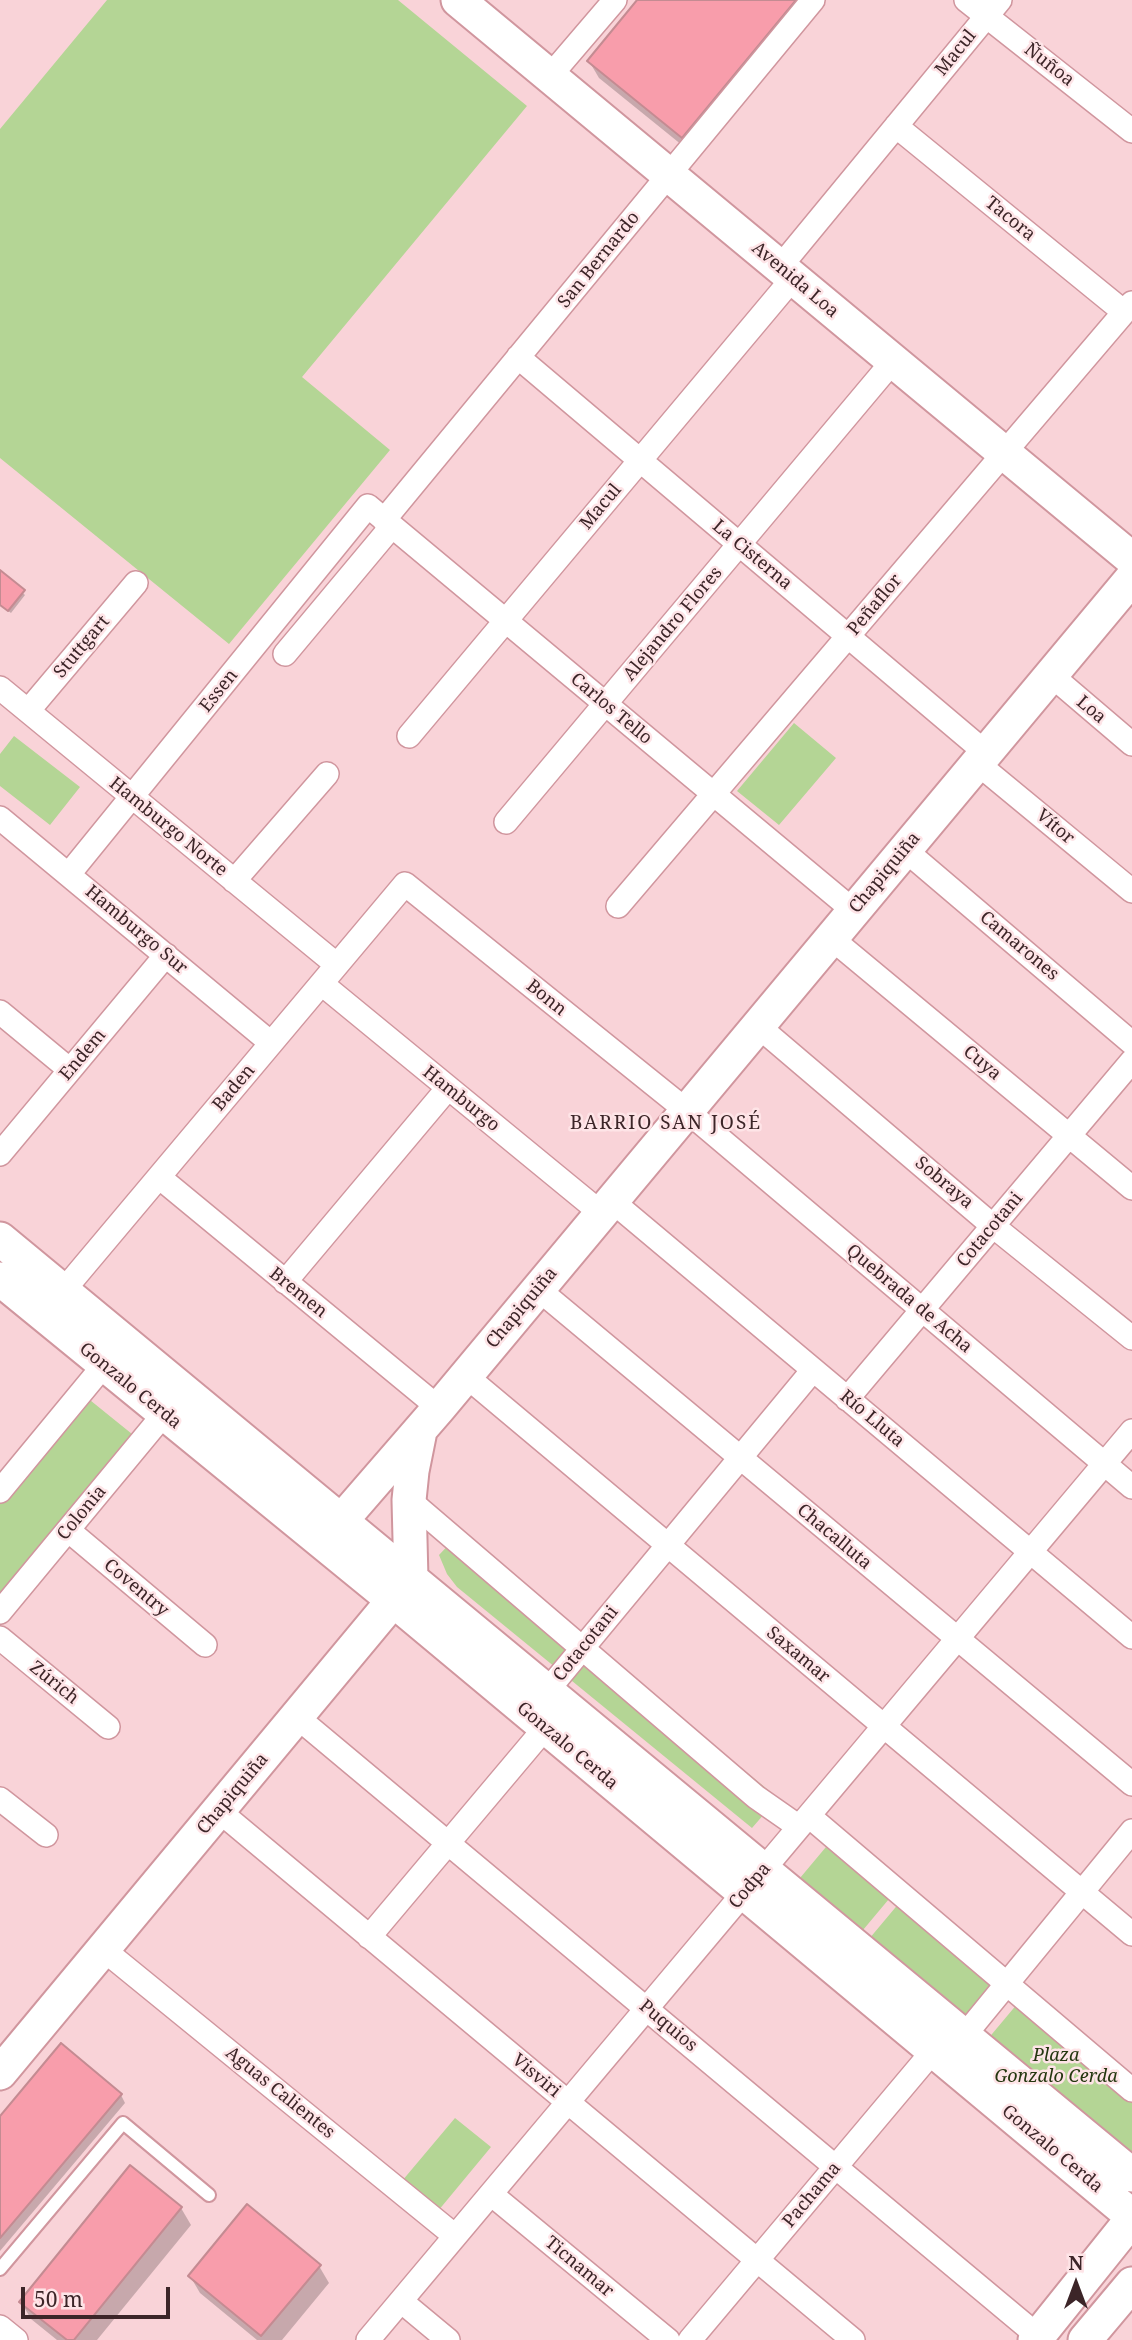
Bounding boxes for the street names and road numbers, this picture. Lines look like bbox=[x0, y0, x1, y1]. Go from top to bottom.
street label: Macul bbox=[931, 26, 981, 80]
street label: Ñuñoa bbox=[1020, 39, 1078, 91]
street label: Tacora bbox=[981, 192, 1039, 246]
street label: San Bernardo bbox=[554, 207, 644, 313]
street label: Avenida Loa bbox=[747, 237, 843, 323]
street label: Macul bbox=[576, 480, 626, 534]
street label: La Cisterna bbox=[708, 516, 796, 594]
street label: Alejandro Flores bbox=[619, 562, 727, 686]
street label: Peñaflor bbox=[843, 570, 907, 640]
street label: Stuttgart bbox=[50, 611, 114, 683]
street label: Essen bbox=[195, 665, 243, 717]
street label: Carlos Tello bbox=[566, 669, 656, 749]
street label: Loa bbox=[1072, 692, 1110, 728]
street label: Hamburgo Norte bbox=[105, 773, 231, 881]
street label: Vítor bbox=[1032, 805, 1078, 849]
street label: Chapiquiña bbox=[845, 828, 925, 918]
street label: Hamburgo Sur bbox=[80, 881, 192, 979]
street label: Camarones bbox=[975, 907, 1063, 985]
street label: Bonn bbox=[522, 975, 570, 1021]
street label: Endem bbox=[55, 1025, 111, 1085]
street label: Cuya bbox=[959, 1041, 1005, 1085]
street label: Baden bbox=[208, 1060, 260, 1116]
street label: Hamburgo bbox=[418, 1062, 504, 1136]
street label: Sobraya bbox=[910, 1152, 978, 1214]
street label: Cotacotani bbox=[952, 1188, 1028, 1272]
street label: Quebrada de Acha bbox=[842, 1240, 976, 1358]
street label: Bremen bbox=[265, 1263, 331, 1323]
street label: Chapiquiña bbox=[482, 1263, 562, 1353]
street label: Gonzalo Cerda bbox=[75, 1338, 185, 1434]
street label: Río Lluta bbox=[835, 1386, 909, 1452]
street label: Colonia bbox=[53, 1481, 111, 1545]
street label: Chacalluta bbox=[792, 1500, 876, 1574]
street label: Coventry bbox=[99, 1555, 173, 1621]
street label: Cotacotani bbox=[549, 1602, 623, 1686]
street label: Saxamar bbox=[762, 1622, 834, 1688]
street label: Zúrich bbox=[25, 1657, 83, 1709]
street label: Gonzalo Cerda bbox=[512, 1697, 622, 1795]
street label: Chapiquiña bbox=[193, 1749, 273, 1839]
street label: Codpa bbox=[724, 1858, 776, 1914]
street label: Puquios bbox=[635, 1996, 701, 2056]
street label: Aguas Calientes bbox=[221, 2042, 339, 2144]
street label: Visviri bbox=[507, 2050, 565, 2102]
street label: Gonzalo Cerda bbox=[997, 2100, 1107, 2198]
street label: Pachama bbox=[778, 2158, 846, 2232]
street label: Ticnamar bbox=[540, 2232, 618, 2302]

